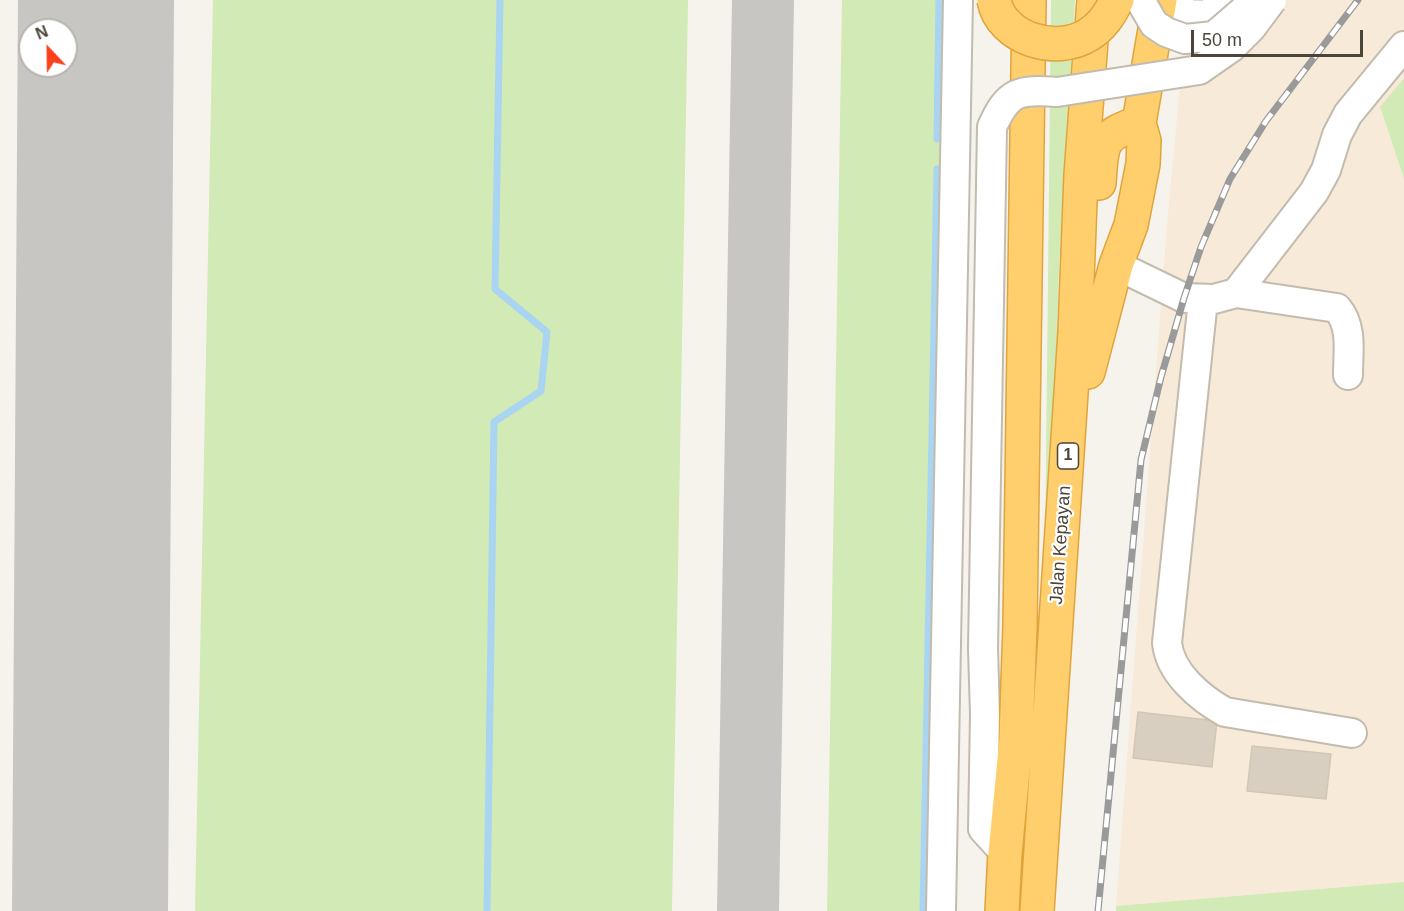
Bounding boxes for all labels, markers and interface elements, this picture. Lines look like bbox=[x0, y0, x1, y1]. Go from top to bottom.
north arrow bbox=[18, 18, 78, 78]
scale bar bbox=[1194, 18, 1366, 56]
text: N bbox=[33, 23, 50, 43]
text: 50 m bbox=[1202, 30, 1242, 50]
road number: 1 bbox=[1058, 443, 1078, 469]
street label: Jalan Kepayan bbox=[1046, 485, 1076, 605]

